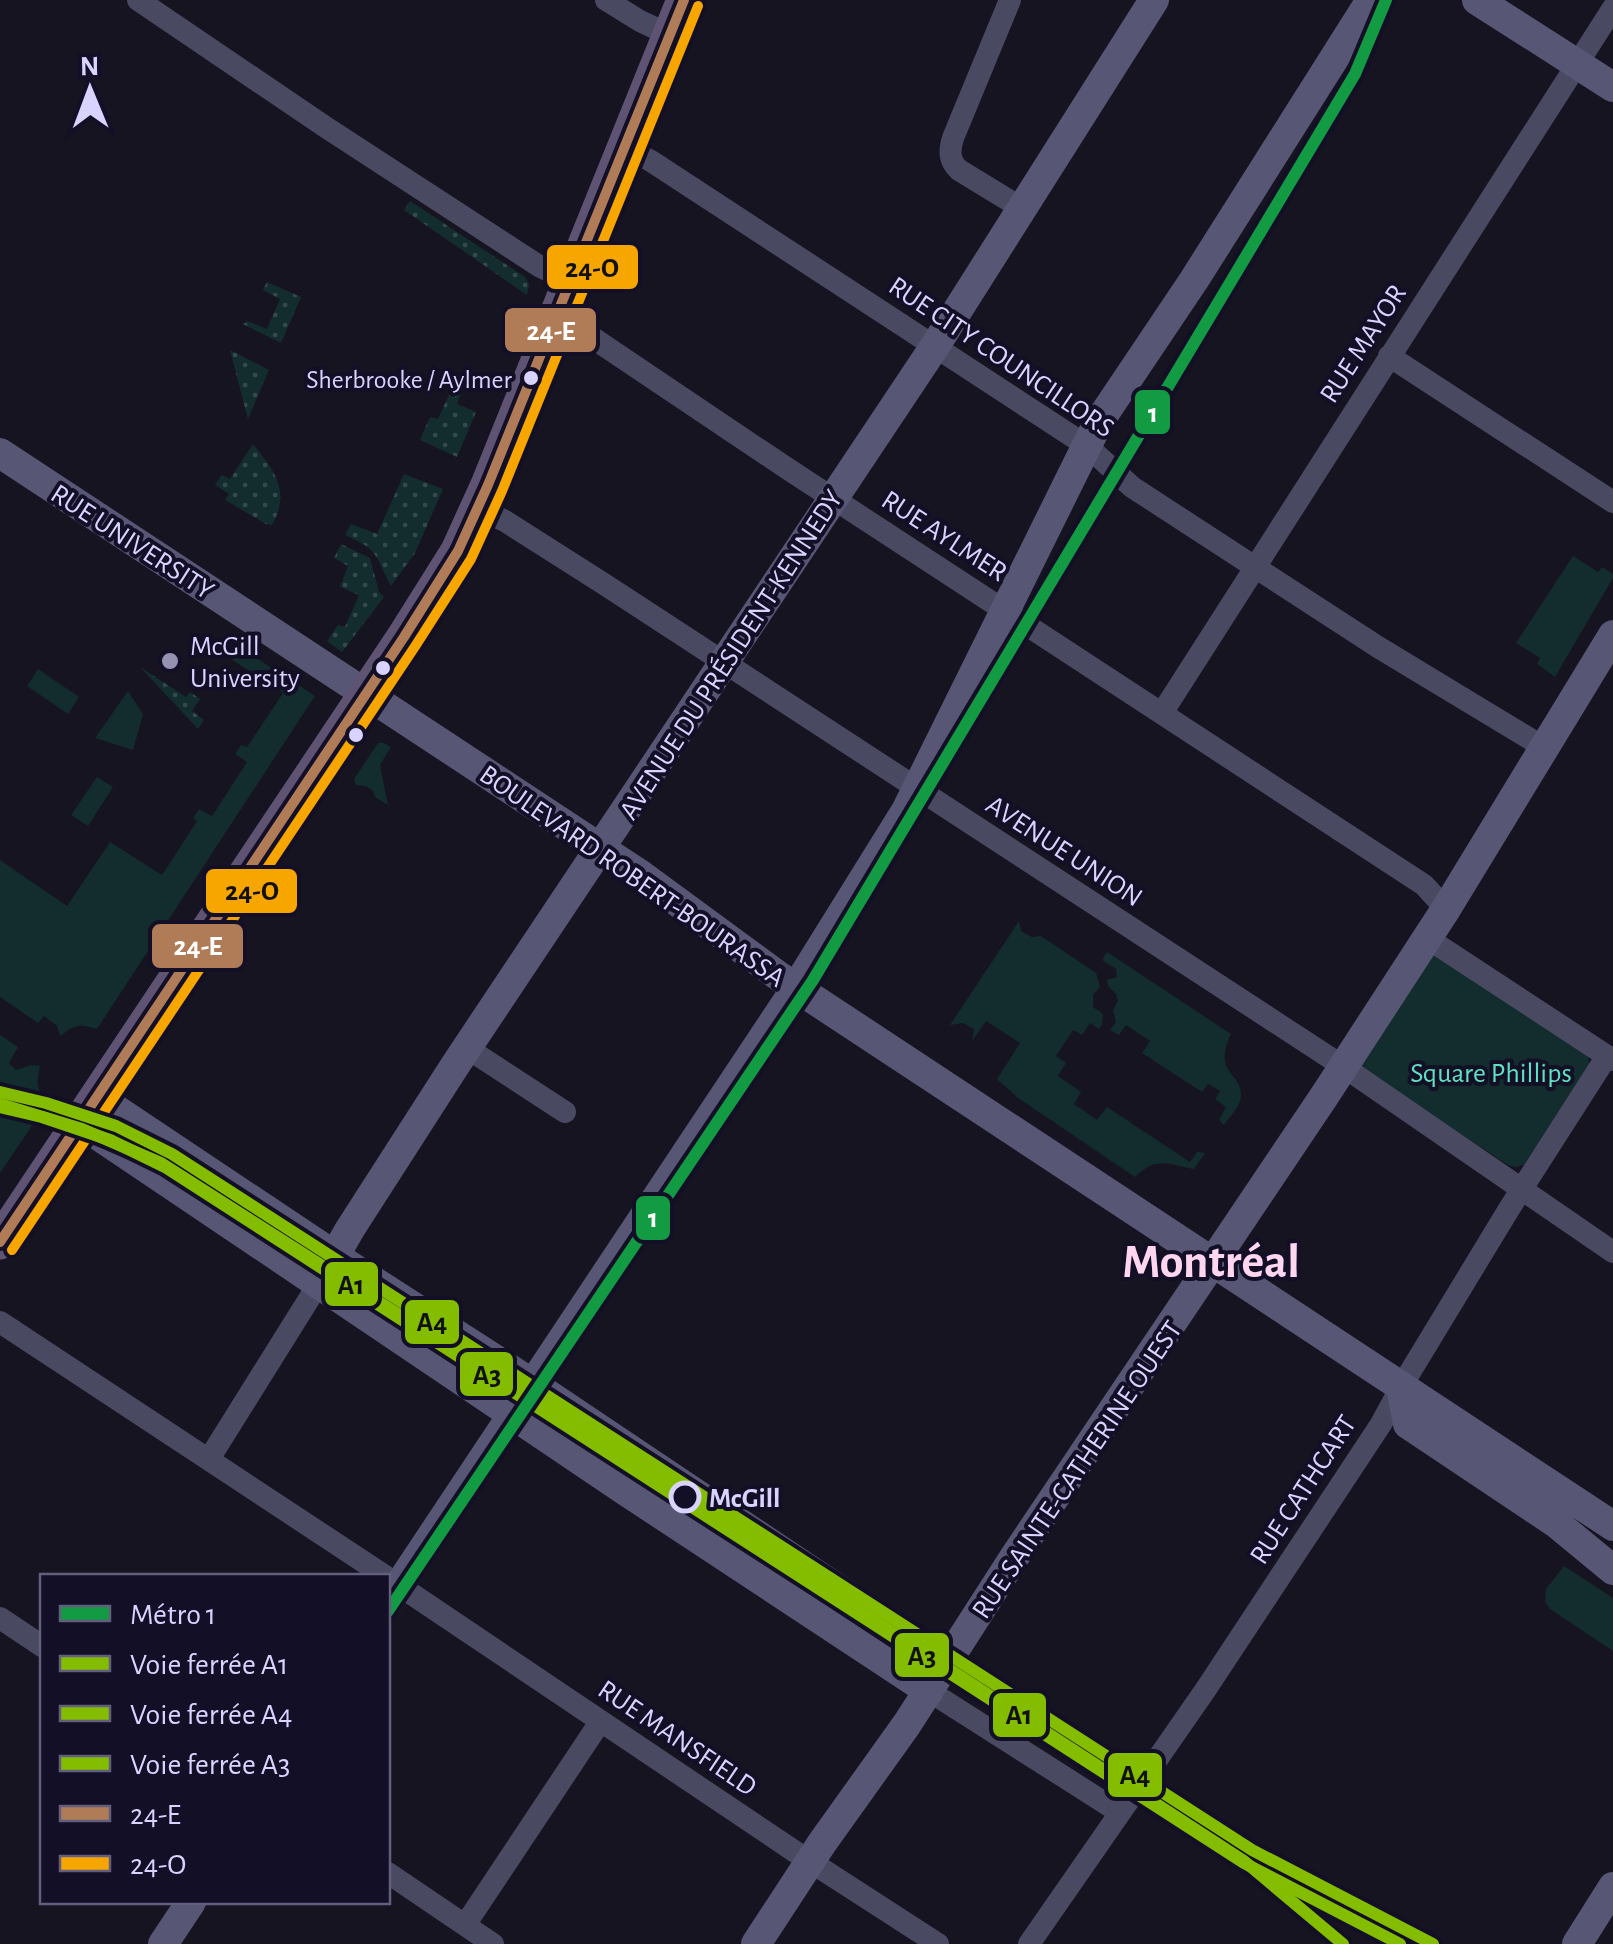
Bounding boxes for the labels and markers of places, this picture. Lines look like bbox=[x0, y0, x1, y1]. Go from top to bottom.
place label: Sherbrooke / Aylmer bbox=[306, 367, 513, 393]
marker: Sherbrooke / Aylmer bbox=[521, 368, 541, 388]
place label: McGill University bbox=[190, 633, 300, 693]
marker: McGill University bbox=[159, 650, 181, 672]
unlabelled marker bbox=[373, 658, 393, 678]
unlabelled marker bbox=[346, 725, 366, 745]
marker: McGill bbox=[670, 1482, 700, 1512]
place label: McGill bbox=[709, 1485, 780, 1513]

